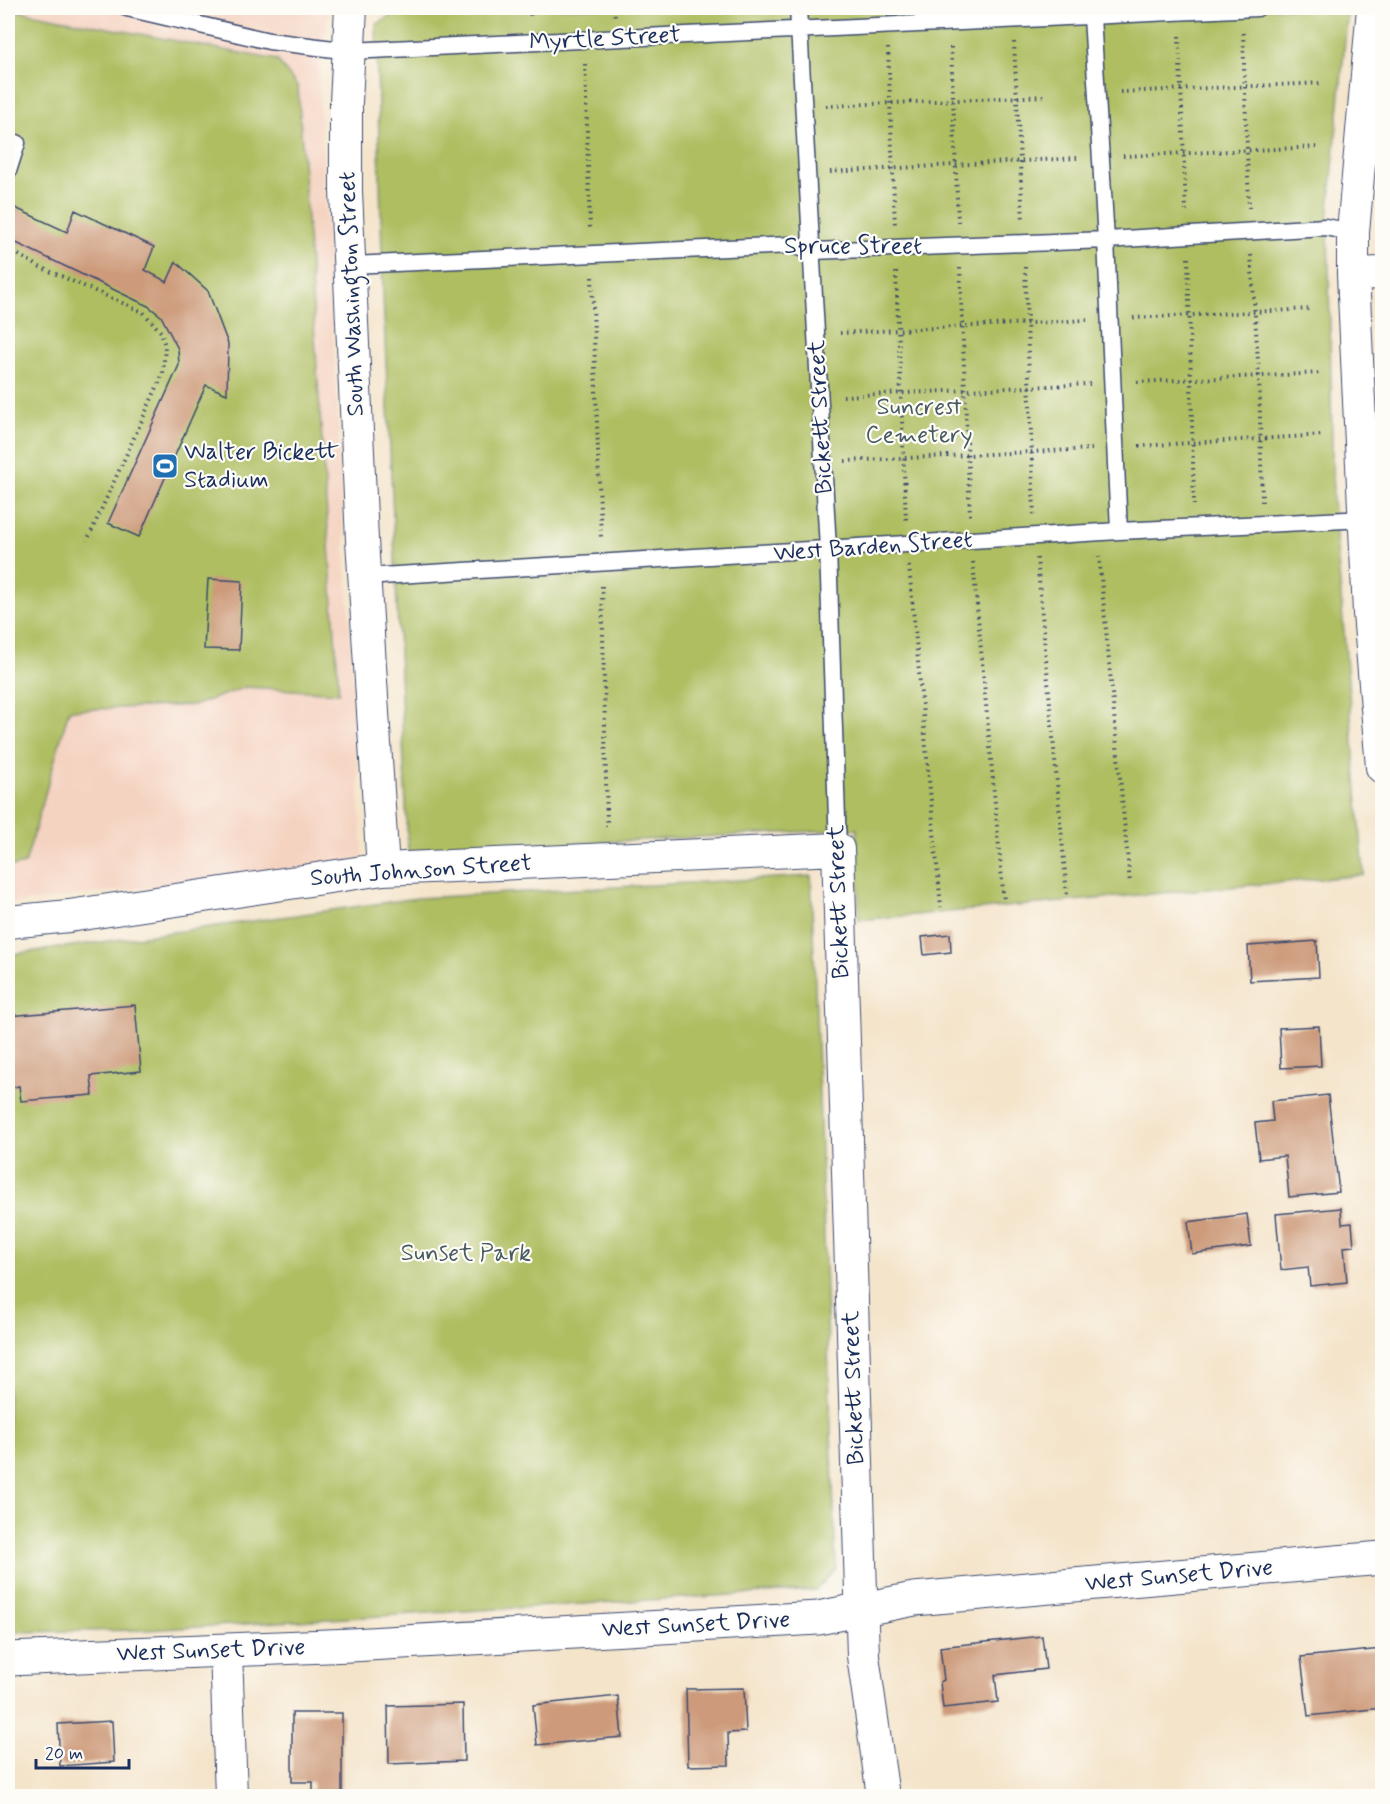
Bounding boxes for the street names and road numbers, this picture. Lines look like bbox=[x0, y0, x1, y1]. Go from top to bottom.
street label: Myrtle Street bbox=[528, 20, 682, 58]
street label: South Washington Street bbox=[332, 171, 375, 417]
street label: Spruce Street bbox=[784, 231, 922, 262]
street label: Bickett Street bbox=[801, 339, 841, 495]
street label: West Barden Street bbox=[772, 525, 974, 569]
street label: Bickett Street bbox=[821, 824, 857, 980]
street label: South Johnson Street bbox=[309, 848, 533, 894]
street label: Bickett Street bbox=[836, 1310, 872, 1466]
street label: West Sunset Drive bbox=[1084, 1552, 1274, 1600]
street label: West Sunset Drive bbox=[601, 1605, 791, 1645]
street label: West Sunset Drive bbox=[116, 1632, 306, 1670]

